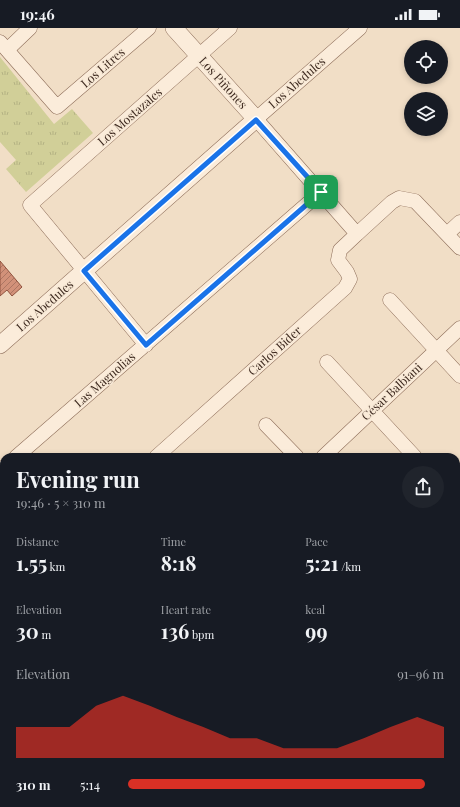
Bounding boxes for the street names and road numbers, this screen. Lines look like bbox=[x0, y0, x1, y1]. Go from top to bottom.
street label: Los Litres bbox=[77, 44, 128, 91]
street label: Los Piñones bbox=[196, 53, 251, 112]
street label: Los Abedules bbox=[264, 53, 328, 111]
street label: Los Mostazales bbox=[94, 84, 165, 149]
street label: Los Abedules bbox=[12, 276, 76, 334]
street label: Carlos Bider bbox=[244, 321, 305, 379]
street label: Las Magnolias bbox=[70, 348, 138, 410]
street label: César Balbiani bbox=[357, 359, 425, 424]

